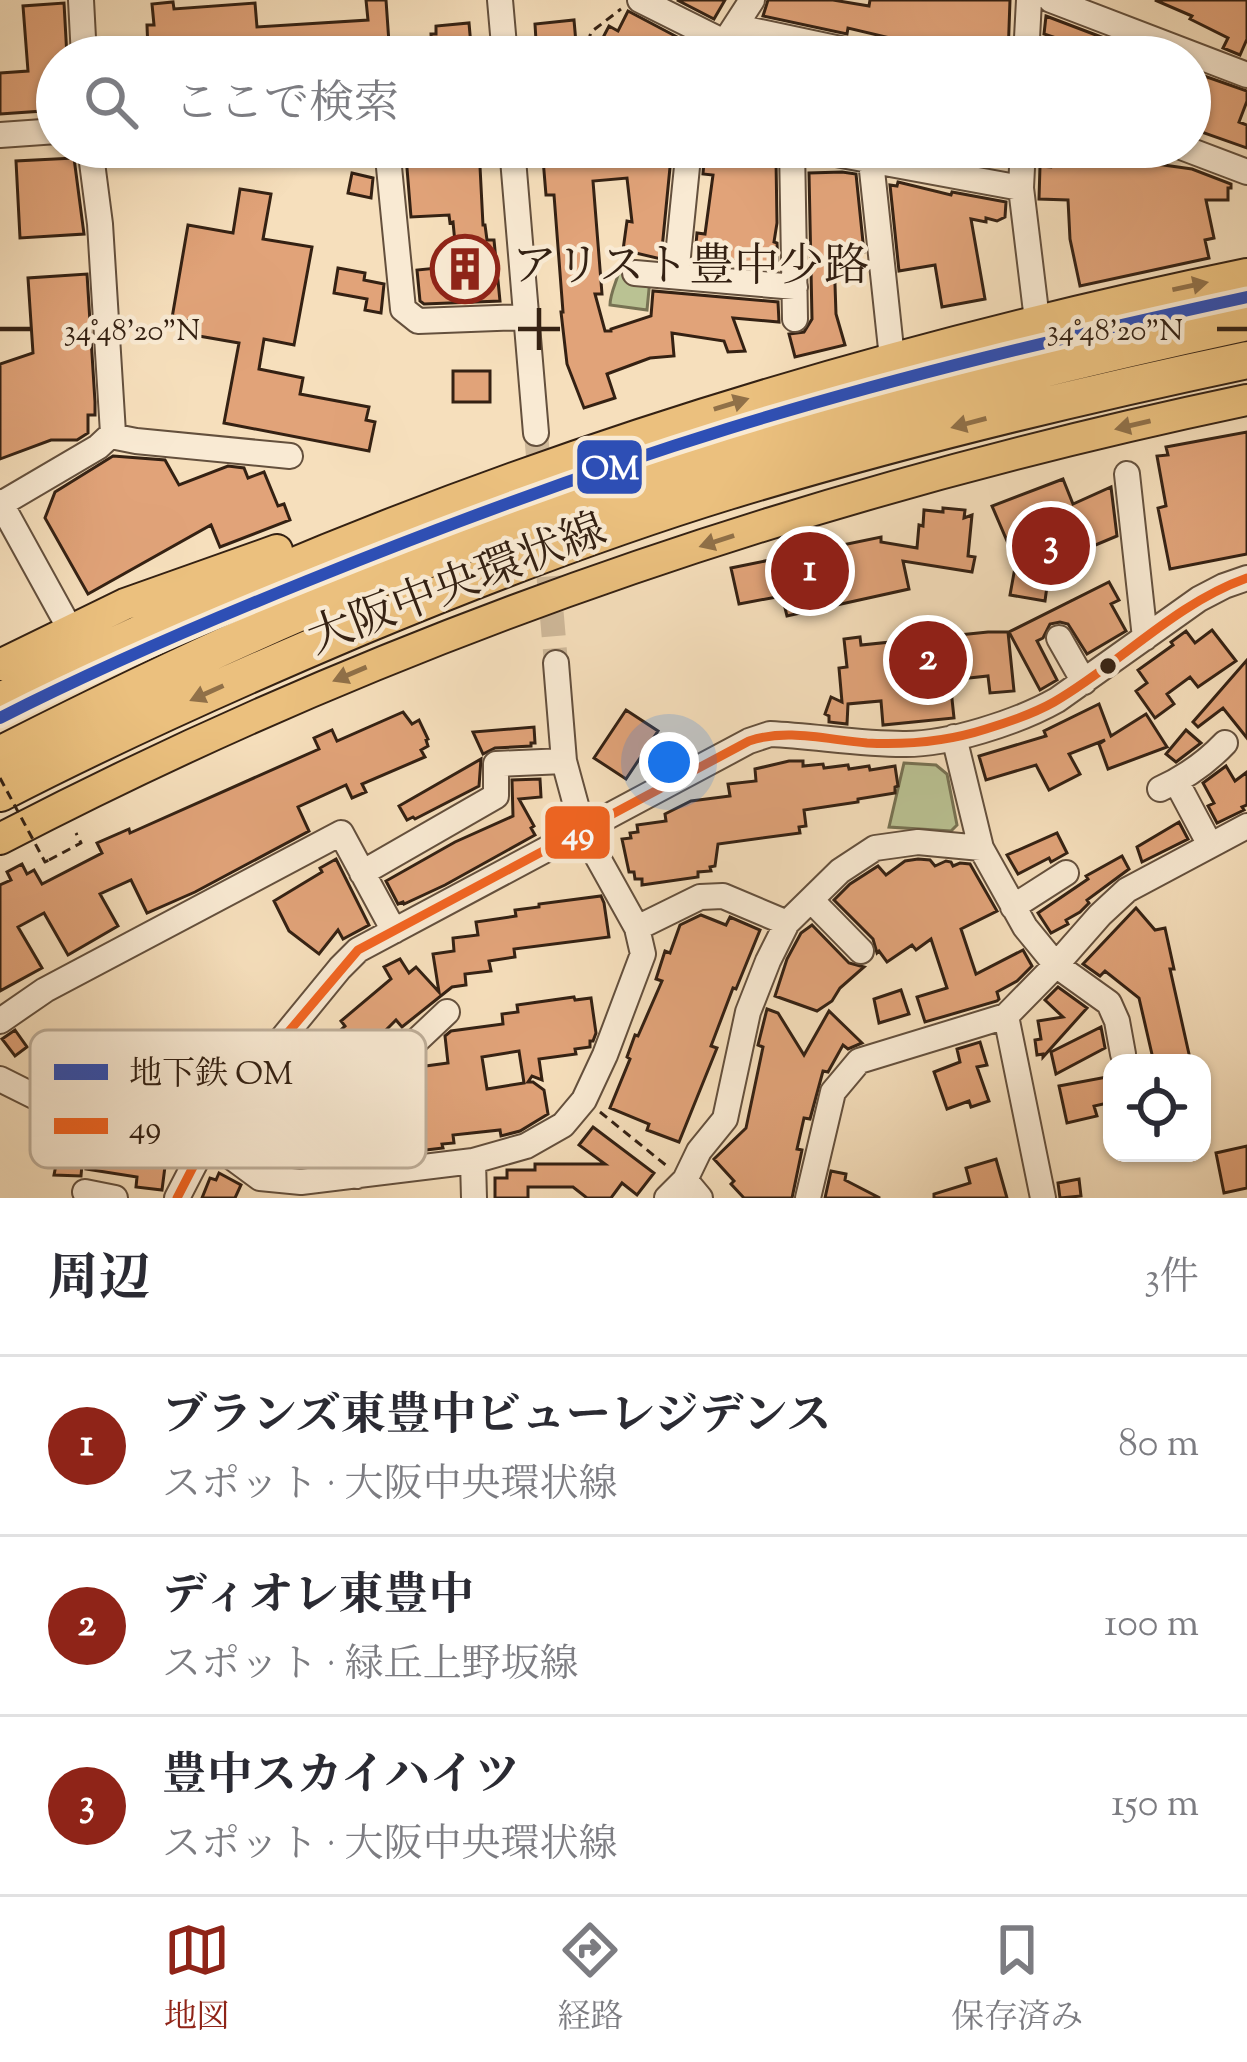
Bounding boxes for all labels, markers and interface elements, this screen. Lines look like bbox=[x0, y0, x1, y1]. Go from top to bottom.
search box bbox=[36, 36, 1211, 168]
icon: search bbox=[78, 69, 144, 135]
text: ここで検索 bbox=[174, 74, 399, 139]
building icon: アリスト豊中少路 bbox=[430, 234, 500, 304]
place label: アリスト豊中少路 bbox=[512, 237, 869, 302]
one-way arrow bbox=[1171, 276, 1209, 295]
text: 34°48'20"N bbox=[64, 311, 200, 354]
text: 34°48'20"N bbox=[1047, 311, 1183, 354]
one-way arrow bbox=[713, 394, 750, 412]
one-way arrow bbox=[950, 415, 987, 434]
one-way arrow bbox=[1114, 416, 1151, 435]
line badge: OM bbox=[575, 438, 644, 496]
text: OM bbox=[581, 447, 640, 495]
street label: 大阪中央環状線 bbox=[299, 500, 617, 674]
pin: 3 bbox=[1012, 501, 1090, 591]
pin: 1 bbox=[771, 526, 849, 616]
one-way arrow bbox=[698, 532, 735, 551]
pin: 2 bbox=[889, 615, 967, 705]
unlabelled marker bbox=[1097, 655, 1119, 677]
one-way arrow bbox=[332, 665, 368, 684]
one-way arrow bbox=[189, 684, 224, 704]
your location bbox=[639, 732, 699, 792]
line badge: 49 bbox=[543, 804, 612, 861]
text: 49 bbox=[561, 812, 594, 860]
legend bbox=[30, 1030, 426, 1168]
text: 地下鉄 OM bbox=[129, 1052, 293, 1100]
map controls bbox=[1103, 1054, 1211, 1162]
button: locate bbox=[1103, 1054, 1211, 1162]
text: 49 bbox=[129, 1106, 161, 1154]
text: 周辺 bbox=[48, 1245, 150, 1318]
text: 3件 bbox=[1144, 1252, 1199, 1308]
text: ブランズ東豊中ビューレジデンス bbox=[162, 1386, 831, 1451]
text: 1 bbox=[80, 1418, 94, 1474]
text: 80 m bbox=[1118, 1418, 1199, 1474]
text: スポット · 大阪中央環状線 bbox=[162, 1459, 617, 1515]
text: ディオレ東豊中 bbox=[162, 1566, 473, 1631]
text: 2 bbox=[78, 1598, 96, 1654]
text: 100 m bbox=[1104, 1598, 1199, 1654]
text: スポット · 緑丘上野坂線 bbox=[162, 1639, 578, 1695]
text: 豊中スカイハイツ bbox=[162, 1746, 520, 1811]
text: 3 bbox=[79, 1778, 95, 1834]
text: 150 m bbox=[1111, 1778, 1199, 1834]
text: スポット · 大阪中央環状線 bbox=[162, 1819, 617, 1875]
tab: 地図 bbox=[164, 1917, 230, 2043]
tab: 経路 bbox=[557, 1917, 623, 2043]
tab: 保存済み bbox=[951, 1917, 1083, 2043]

